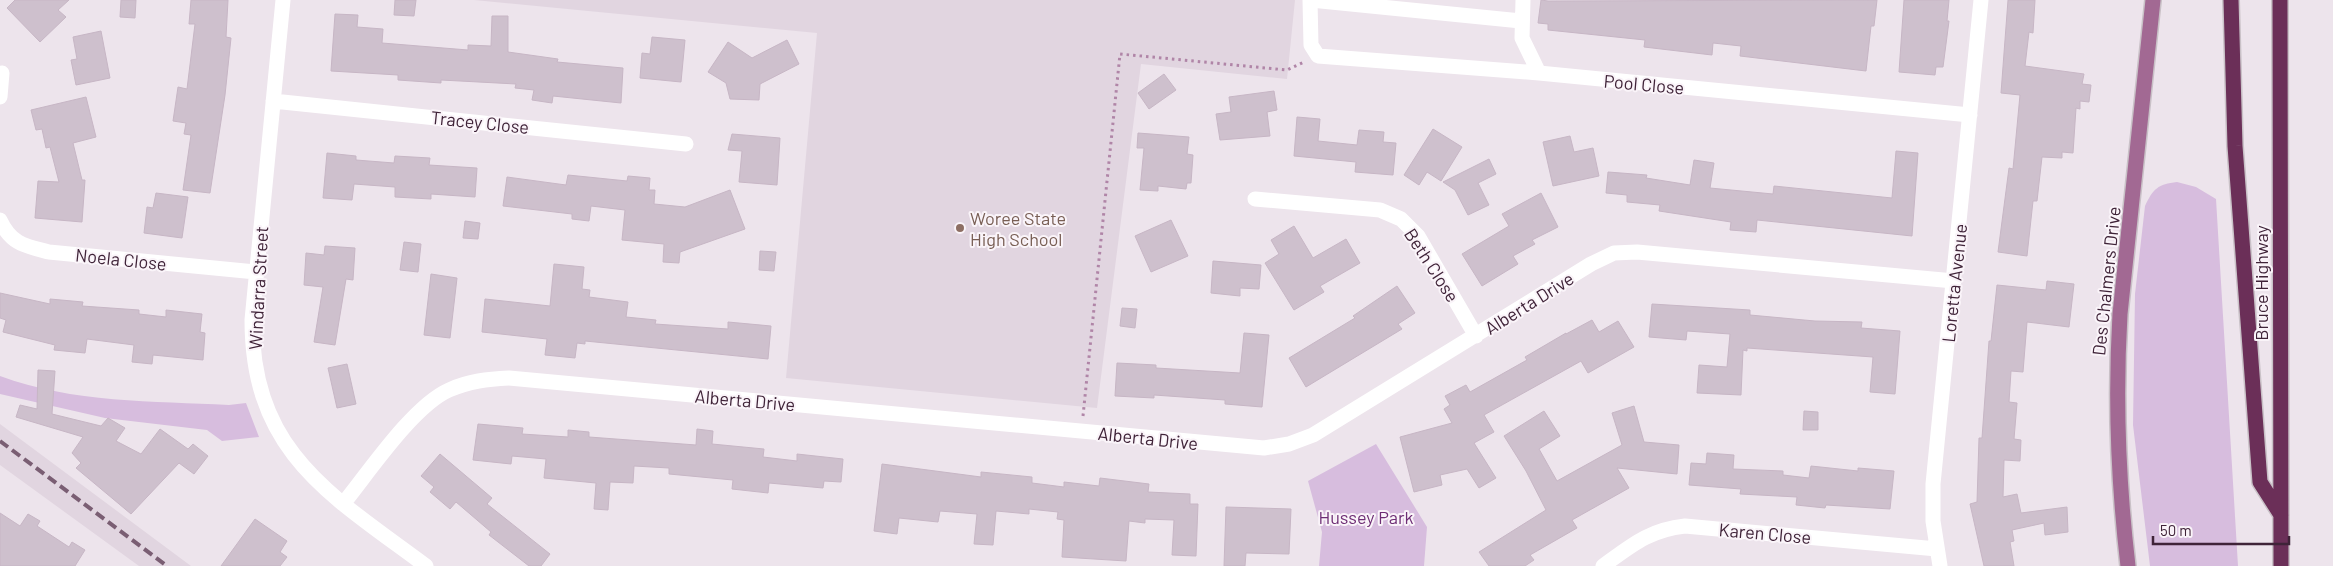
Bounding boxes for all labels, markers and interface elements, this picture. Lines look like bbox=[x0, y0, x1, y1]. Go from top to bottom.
street label: Pool Close bbox=[1603, 70, 1685, 98]
street label: Tracey Close bbox=[430, 106, 530, 138]
street label: Des Chalmers Drive bbox=[2087, 205, 2125, 357]
place label: Woree State High School bbox=[970, 207, 1066, 250]
marker: Woree State High School bbox=[954, 222, 966, 234]
street label: Loretta Avenue bbox=[1937, 223, 1971, 343]
street label: Beth Close bbox=[1400, 224, 1464, 306]
street label: Bruce Highway bbox=[2250, 225, 2272, 341]
street label: Windarra Street bbox=[244, 226, 272, 350]
street label: Noela Close bbox=[74, 243, 168, 275]
street label: Alberta Drive bbox=[1480, 267, 1578, 339]
street label: Alberta Drive bbox=[694, 385, 796, 415]
street label: Alberta Drive bbox=[1097, 422, 1199, 454]
park label: Hussey Park bbox=[1318, 506, 1414, 528]
scale bar bbox=[2153, 514, 2289, 546]
street label: Karen Close bbox=[1718, 518, 1812, 548]
text: 50 m bbox=[2160, 521, 2192, 539]

